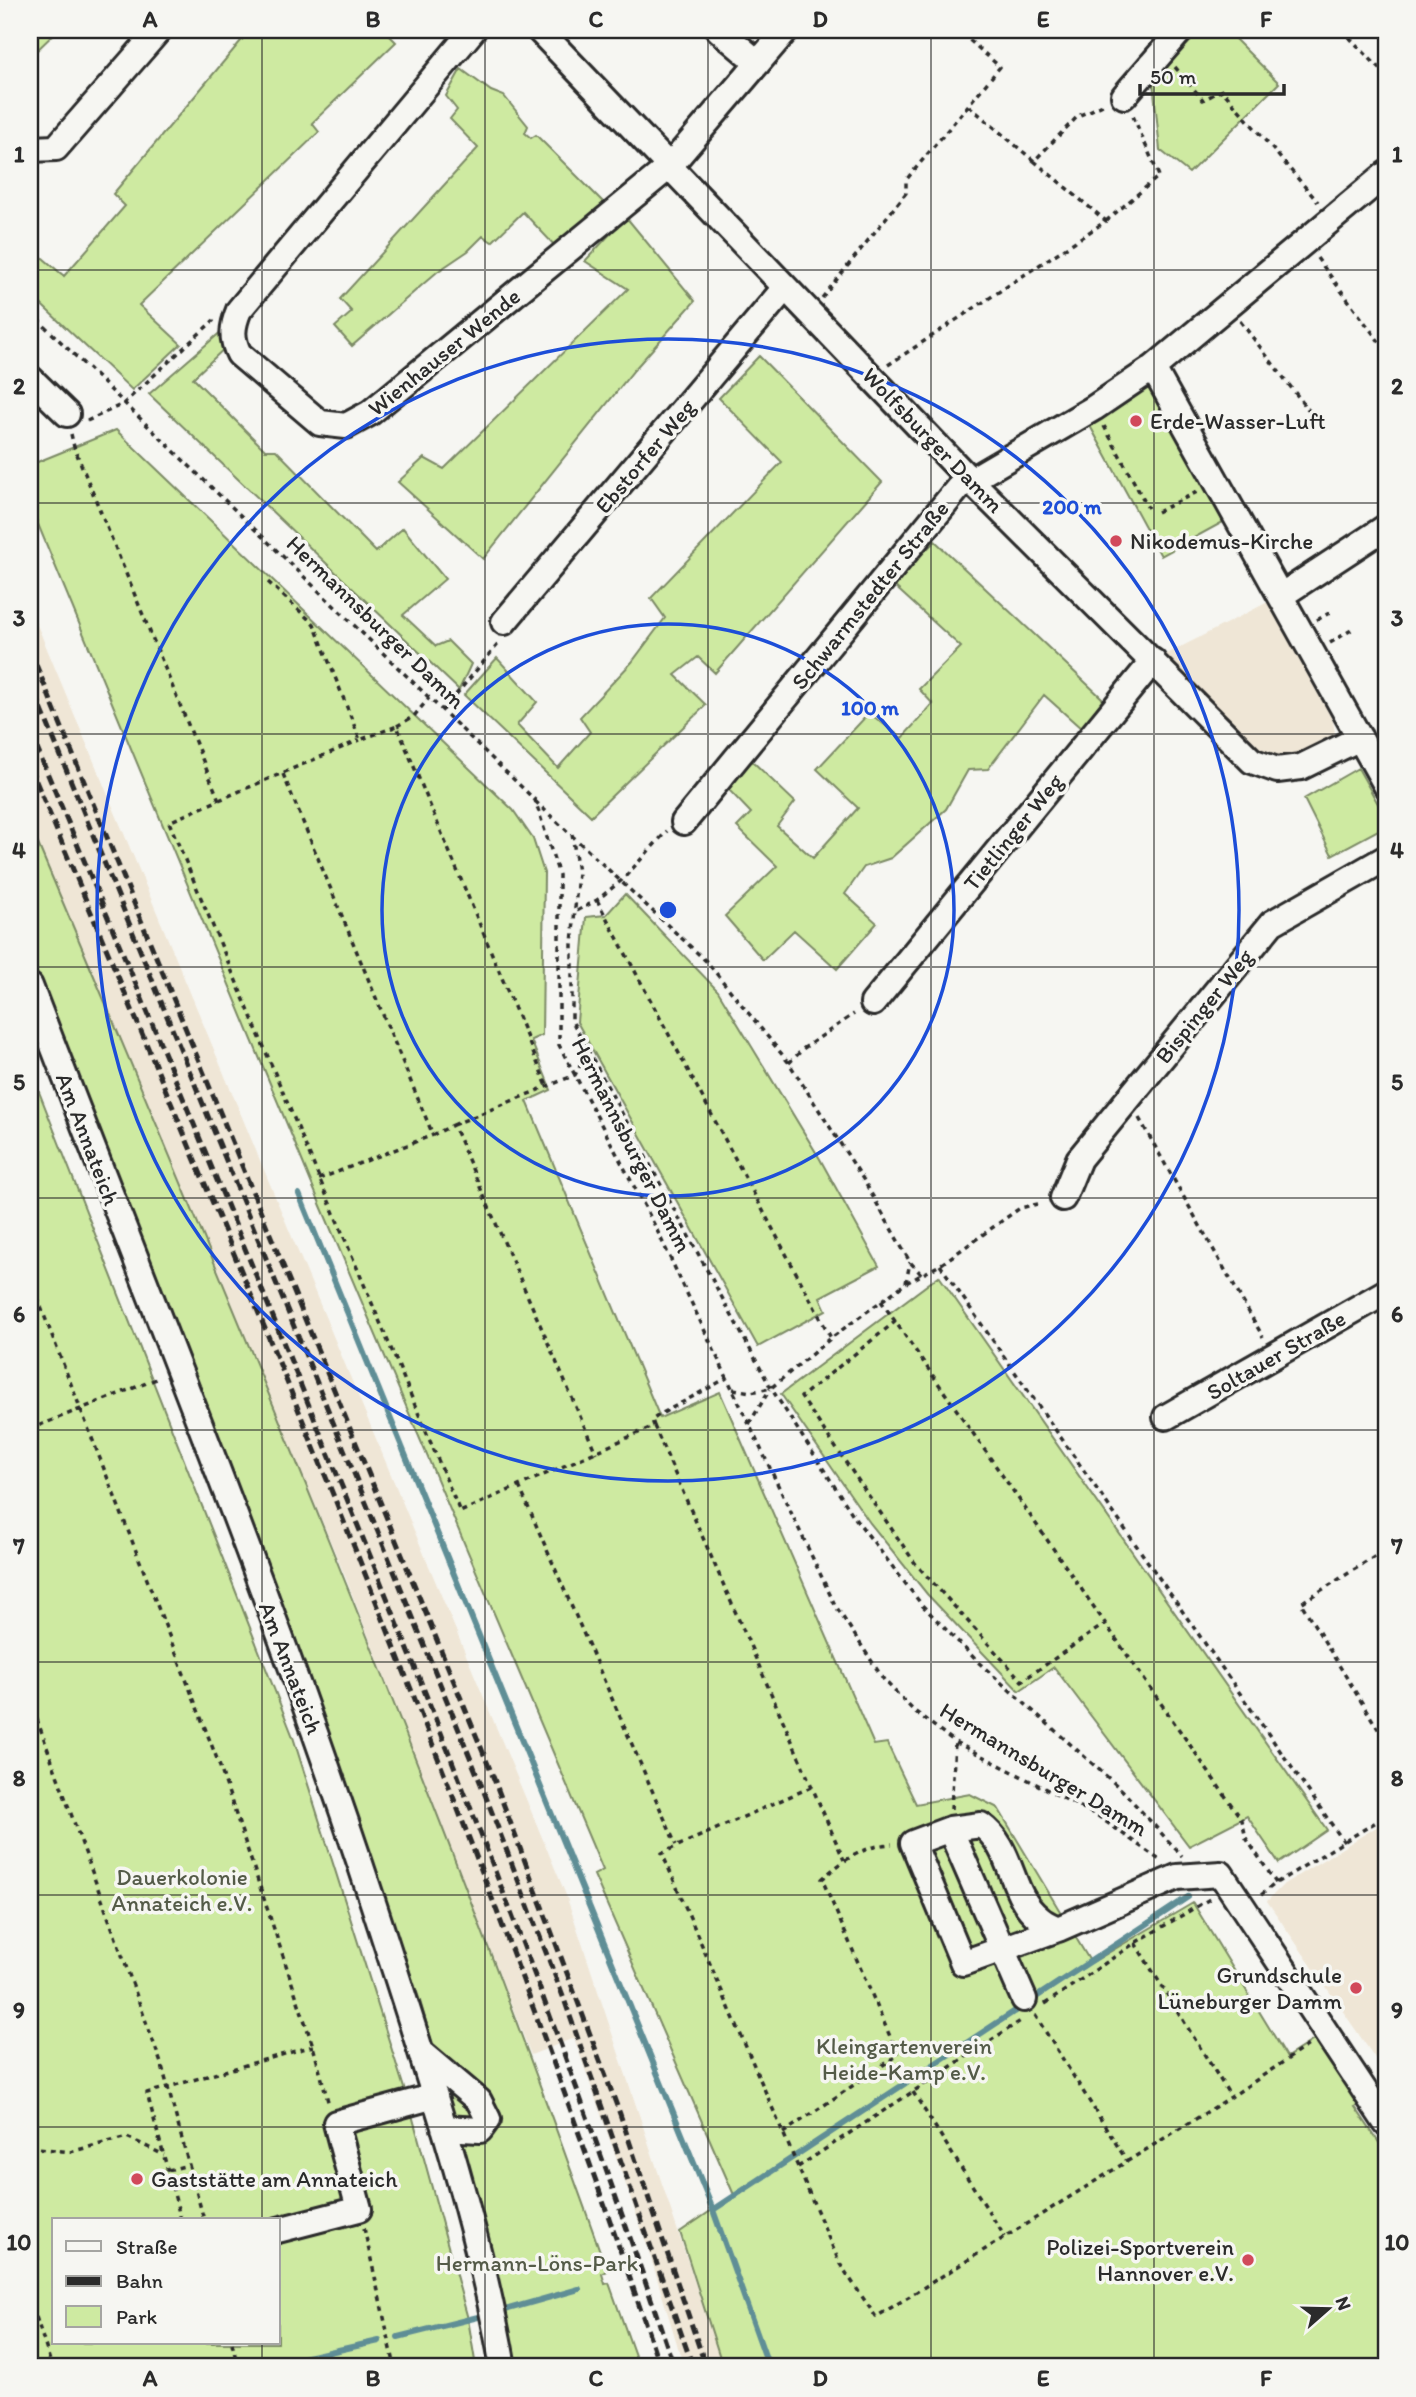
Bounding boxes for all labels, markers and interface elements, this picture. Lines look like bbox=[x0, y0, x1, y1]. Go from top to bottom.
text: A bbox=[142, 5, 158, 33]
text: B bbox=[366, 5, 381, 33]
text: C bbox=[589, 5, 604, 33]
text: D bbox=[812, 5, 828, 33]
text: E bbox=[1037, 5, 1050, 33]
text: F bbox=[1260, 5, 1273, 33]
scale bar bbox=[1140, 52, 1283, 96]
text: 50 m bbox=[1150, 64, 1197, 89]
text: 1 bbox=[14, 140, 25, 168]
text: 1 bbox=[1392, 140, 1403, 168]
street label: Wienhauser Wende bbox=[362, 282, 526, 422]
street label: Wolfsburger Damm bbox=[856, 361, 1010, 519]
text: 2 bbox=[13, 372, 26, 400]
text: 2 bbox=[1391, 372, 1404, 400]
street label: Ebstorfer Weg bbox=[589, 393, 701, 519]
place label: Erde-Wasser-Luft bbox=[1150, 407, 1326, 435]
marker: Erde-Wasser-Luft bbox=[1128, 413, 1144, 429]
text: 200 m bbox=[1042, 494, 1102, 519]
street label: Schwarmstedter Straße bbox=[785, 495, 955, 695]
place label: Nikodemus-Kirche bbox=[1130, 527, 1313, 555]
street label: Hermannsburger Damm bbox=[281, 529, 471, 715]
marker: Nikodemus-Kirche bbox=[1108, 533, 1124, 549]
text: 3 bbox=[13, 604, 26, 632]
text: 3 bbox=[1391, 604, 1404, 632]
text: 100 m bbox=[841, 695, 899, 720]
street label: Tietlinger Weg bbox=[957, 768, 1069, 896]
text: 4 bbox=[12, 836, 26, 864]
text: 4 bbox=[1390, 836, 1404, 864]
centre of rings bbox=[656, 898, 680, 922]
street label: Bispinger Weg bbox=[1149, 943, 1259, 1069]
street label: Hermannsburger Damm bbox=[566, 1033, 699, 1258]
text: 5 bbox=[13, 1068, 25, 1096]
text: 5 bbox=[1391, 1068, 1403, 1096]
street label: Am Annateich bbox=[50, 1069, 126, 1209]
text: 6 bbox=[13, 1300, 25, 1328]
text: 6 bbox=[1391, 1300, 1403, 1328]
street label: Soltauer Straße bbox=[1201, 1304, 1351, 1406]
text: 7 bbox=[12, 1532, 25, 1560]
text: 7 bbox=[1390, 1532, 1403, 1560]
street label: Am Annateich bbox=[253, 1598, 329, 1738]
street label: Hermannsburger Damm bbox=[935, 1696, 1153, 1842]
text: 8 bbox=[13, 1764, 26, 1792]
text: 8 bbox=[1391, 1764, 1404, 1792]
park label: Dauerkolonie Annateich e.V. bbox=[112, 1863, 252, 1917]
place label: Grundschule Lüneburger Damm bbox=[1158, 1961, 1342, 2015]
marker: Grundschule Lüneburger Damm bbox=[1348, 1980, 1364, 1996]
text: 9 bbox=[13, 1996, 25, 2024]
text: 9 bbox=[1391, 1996, 1403, 2024]
park label: Kleingartenverein Heide-Kamp e.V. bbox=[816, 2032, 992, 2086]
place label: Gaststätte am Annateich bbox=[151, 2165, 398, 2193]
marker: Gaststätte am Annateich bbox=[129, 2171, 145, 2187]
legend bbox=[52, 2218, 280, 2344]
text: 10 bbox=[7, 2228, 31, 2256]
text: 10 bbox=[1385, 2228, 1409, 2256]
place label: Polizei-Sportverein Hannover e.V. bbox=[1046, 2233, 1234, 2287]
text: Straße bbox=[116, 2234, 177, 2259]
park label: Hermann-Löns-Park bbox=[436, 2249, 638, 2277]
marker: Polizei-Sportverein Hannover e.V. bbox=[1240, 2252, 1256, 2268]
text: Bahn bbox=[116, 2268, 163, 2293]
north arrow bbox=[1294, 2274, 1364, 2344]
text: N bbox=[1331, 2293, 1357, 2313]
text: Park bbox=[116, 2304, 158, 2329]
text: A bbox=[142, 2364, 158, 2392]
text: B bbox=[366, 2364, 381, 2392]
text: C bbox=[589, 2364, 604, 2392]
text: D bbox=[812, 2364, 828, 2392]
text: E bbox=[1037, 2364, 1050, 2392]
text: F bbox=[1260, 2364, 1273, 2392]

